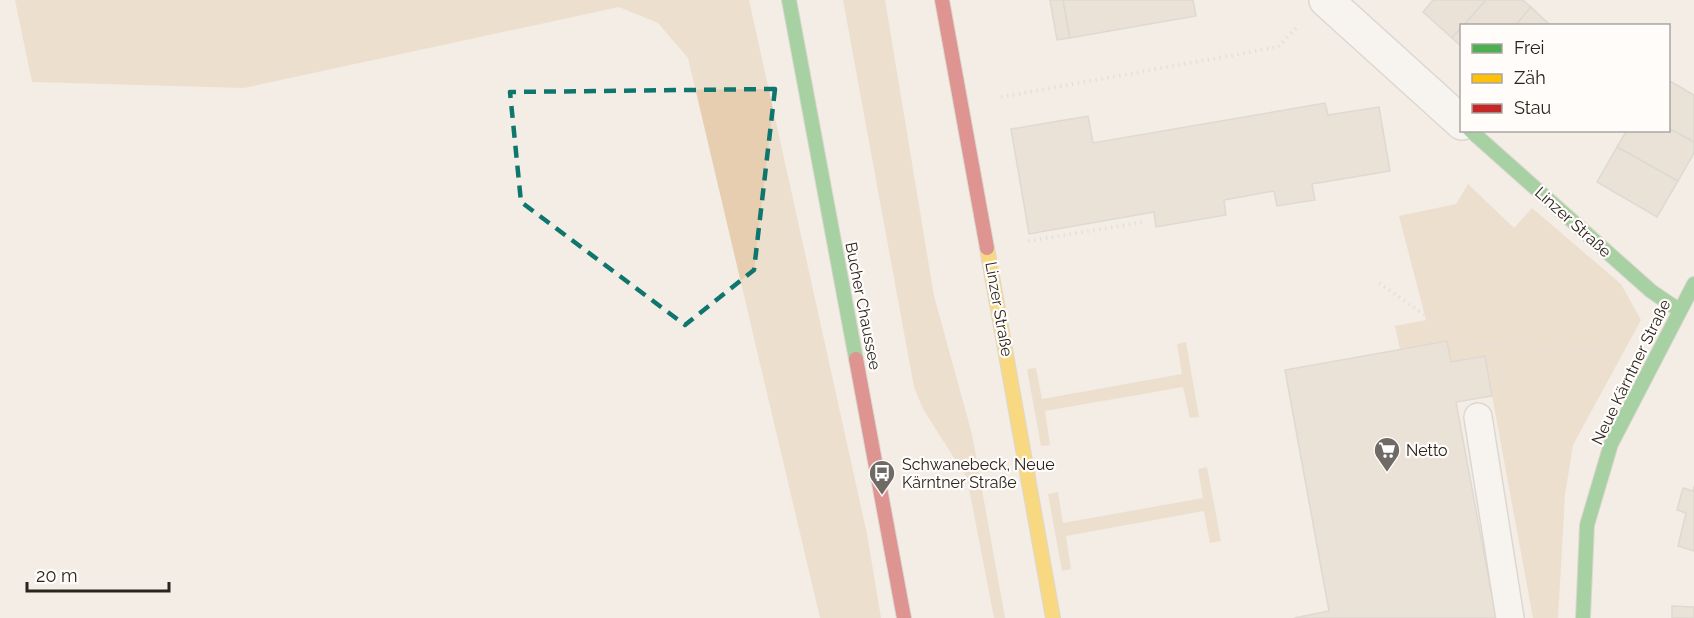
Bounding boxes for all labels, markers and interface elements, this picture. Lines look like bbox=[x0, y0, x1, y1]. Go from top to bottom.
legend bbox=[1460, 24, 1670, 132]
text: Frei bbox=[1514, 37, 1544, 58]
text: Zäh bbox=[1514, 67, 1546, 88]
text: Stau bbox=[1514, 97, 1551, 118]
street label: Linzer Straße bbox=[1531, 183, 1615, 261]
street label: Bucher Chaussee bbox=[841, 240, 885, 372]
street label: Linzer Straße bbox=[981, 260, 1017, 358]
street label: Neue Kärntner Straße bbox=[1588, 296, 1674, 448]
supermarket icon: Netto bbox=[1372, 435, 1402, 473]
place label: Netto bbox=[1406, 441, 1448, 460]
place label: Schwanebeck, Neue Kärntner Straße bbox=[902, 455, 1055, 492]
bus stop icon: Schwanebeck, Neue Kärntner Straße bbox=[867, 458, 897, 496]
scale bar bbox=[27, 555, 170, 593]
text: 20 m bbox=[36, 565, 78, 586]

